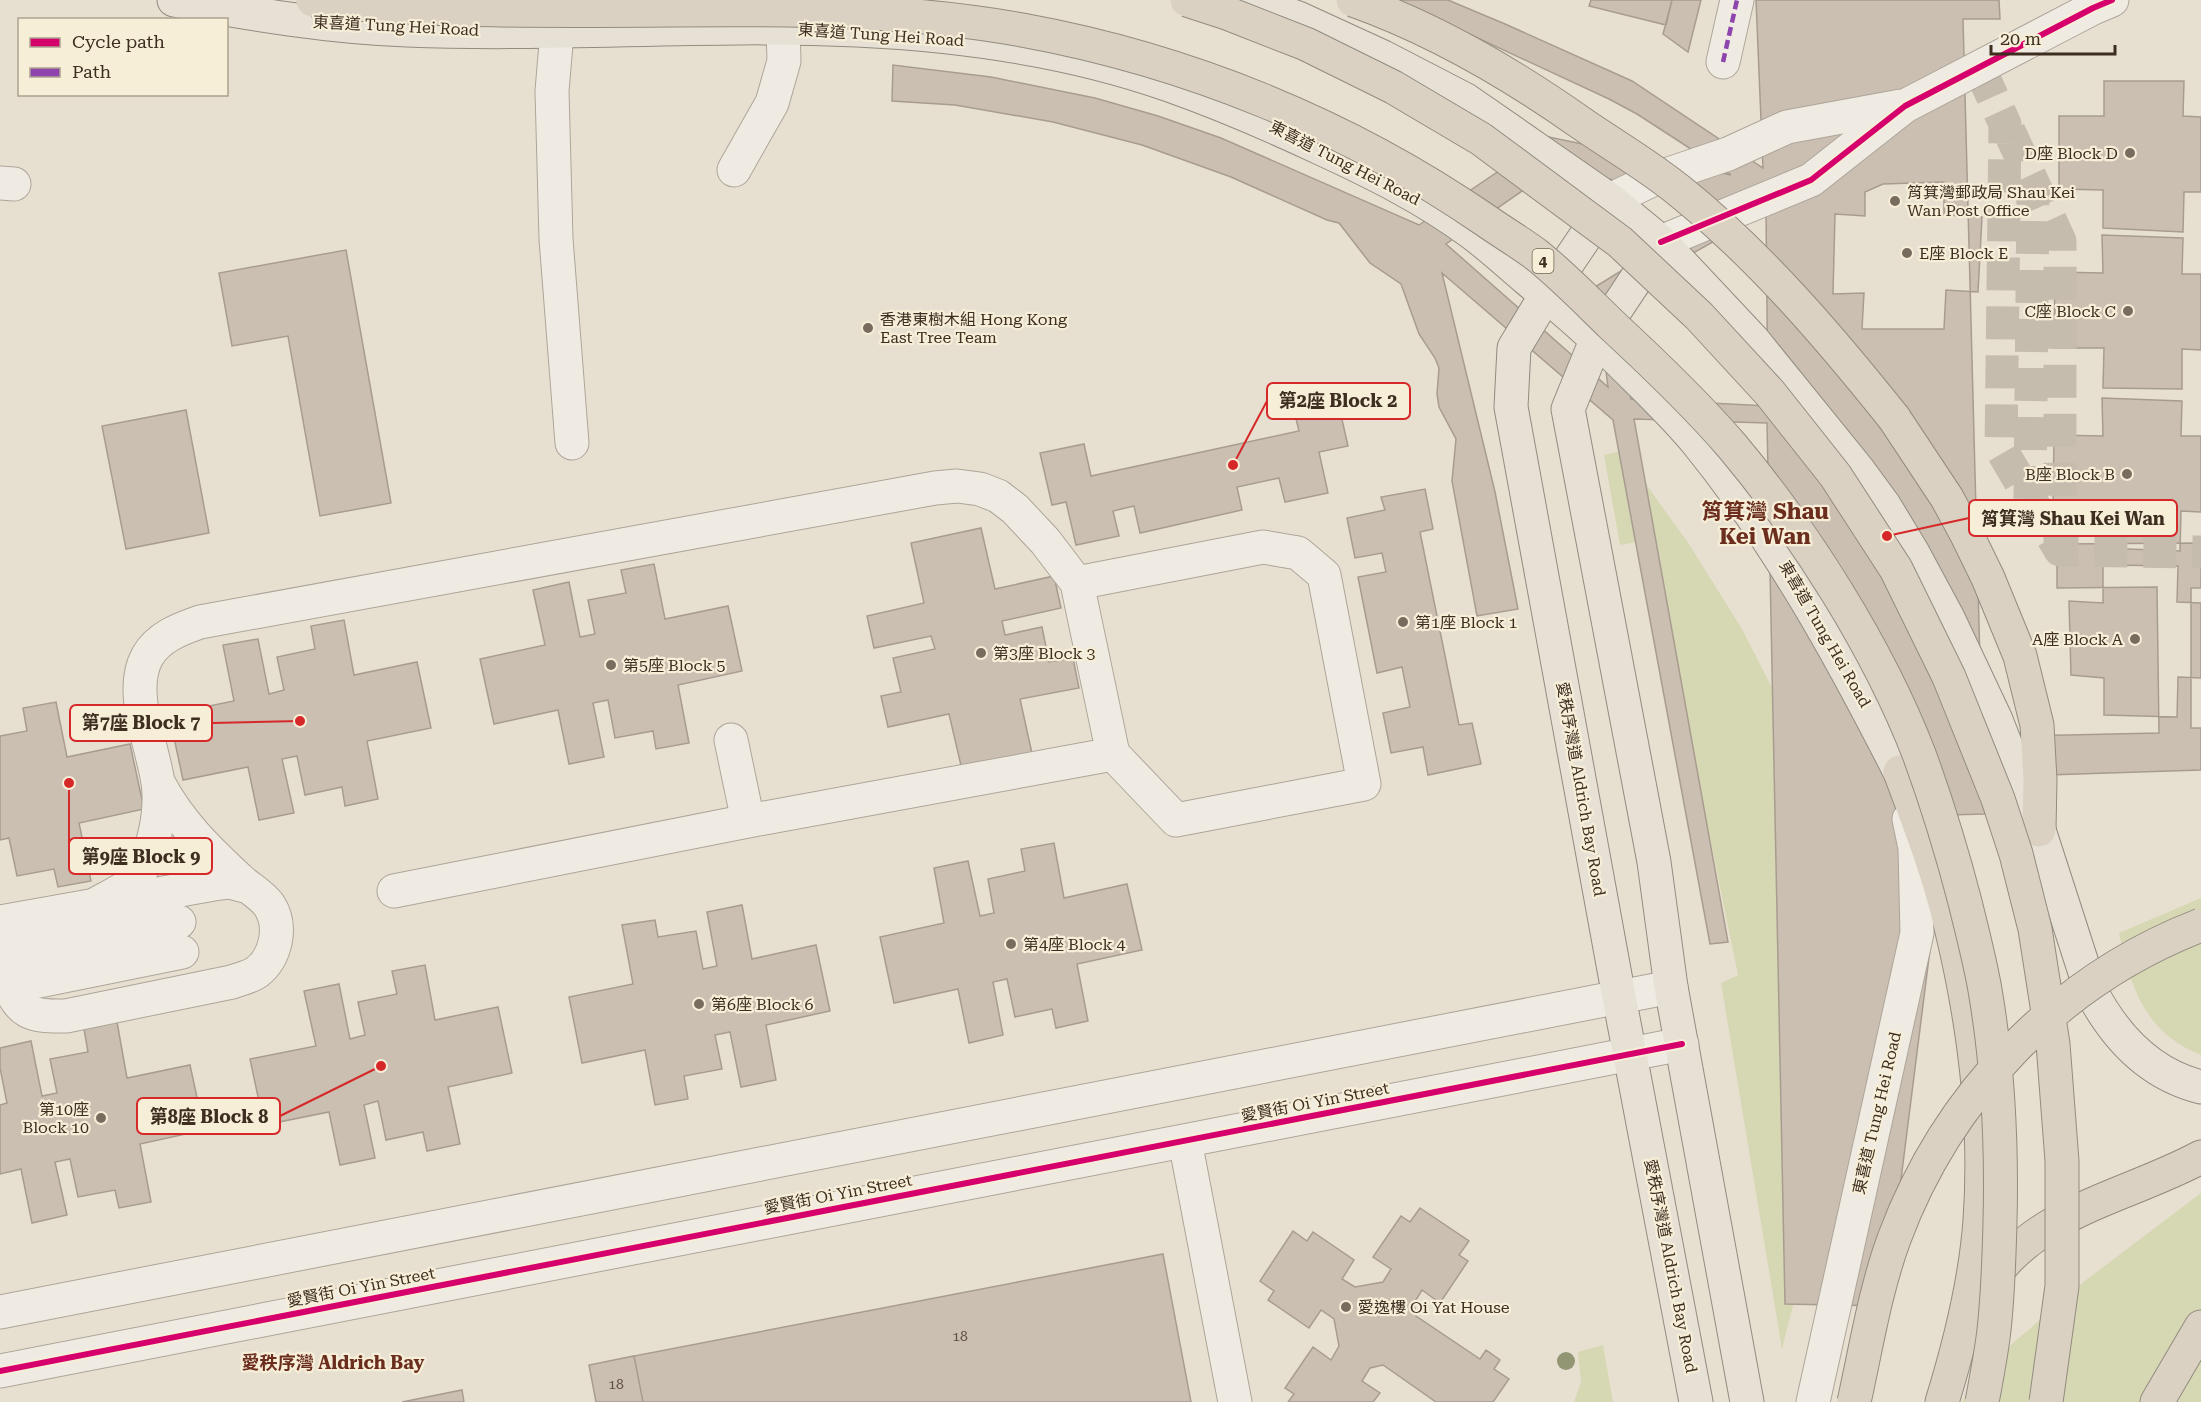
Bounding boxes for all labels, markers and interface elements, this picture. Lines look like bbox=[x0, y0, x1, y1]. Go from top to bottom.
street label: 東喜道 Tung Hei Road bbox=[312, 12, 480, 40]
legend bbox=[18, 18, 228, 96]
scale bar bbox=[1991, 18, 2116, 56]
street label: 東喜道 Tung Hei Road bbox=[797, 20, 965, 50]
text: 20 m bbox=[2000, 28, 2041, 49]
text: Cycle path bbox=[72, 31, 165, 52]
text: Path bbox=[72, 61, 111, 82]
street label: 東喜道 Tung Hei Road bbox=[1267, 117, 1423, 209]
place label: D座 Block D bbox=[2025, 144, 2118, 163]
marker: D座 Block D bbox=[2123, 146, 2137, 160]
place label: 筲箕灣郵政局 Shau Kei Wan Post Office bbox=[1907, 183, 2075, 220]
marker: 筲箕灣郵政局 Shau Kei Wan Post Office bbox=[1888, 194, 1902, 208]
place label: E座 Block E bbox=[1919, 244, 2008, 263]
marker: E座 Block E bbox=[1900, 246, 1914, 260]
road number: 4 bbox=[1532, 249, 1554, 273]
place label: C座 Block C bbox=[2024, 302, 2116, 321]
marker: C座 Block C bbox=[2121, 304, 2135, 318]
place label: 香港東樹木組 Hong Kong East Tree Team bbox=[880, 310, 1068, 347]
marker: 香港東樹木組 Hong Kong East Tree Team bbox=[861, 321, 875, 335]
callout: 第2座 Block 2 bbox=[1267, 383, 1410, 419]
text: 第2座 Block 2 bbox=[1279, 390, 1397, 411]
place label: B座 Block B bbox=[2025, 465, 2115, 484]
marker: B座 Block B bbox=[2120, 467, 2134, 481]
district label: 筲箕灣 Shau Kei Wan bbox=[1701, 499, 1829, 549]
callout: 筲箕灣 Shau Kei Wan bbox=[1969, 500, 2177, 536]
text: 筲箕灣 Shau Kei Wan bbox=[1981, 508, 2165, 529]
street label: 東喜道 Tung Hei Road bbox=[1775, 557, 1875, 711]
place label: 第1座 Block 1 bbox=[1415, 613, 1518, 632]
marker: 第1座 Block 1 bbox=[1396, 615, 1410, 629]
place label: A座 Block A bbox=[2032, 630, 2124, 649]
marker: A座 Block A bbox=[2128, 632, 2142, 646]
place label: 第3座 Block 3 bbox=[993, 644, 1096, 663]
marker: 第3座 Block 3 bbox=[974, 646, 988, 660]
place label: 第5座 Block 5 bbox=[623, 656, 726, 675]
marker: 第5座 Block 5 bbox=[604, 658, 618, 672]
street label: 愛秩序灣道 Aldrich Bay Road bbox=[1553, 680, 1609, 898]
callout: 第7座 Block 7 bbox=[70, 705, 212, 741]
text: 第7座 Block 7 bbox=[82, 712, 200, 733]
callout: 第9座 Block 9 bbox=[69, 838, 212, 874]
text: 第9座 Block 9 bbox=[82, 846, 200, 867]
place label: 第4座 Block 4 bbox=[1023, 935, 1126, 954]
marker: 第4座 Block 4 bbox=[1004, 937, 1018, 951]
place label: 第6座 Block 6 bbox=[711, 995, 814, 1014]
marker: 第6座 Block 6 bbox=[692, 997, 706, 1011]
street label: 東喜道 Tung Hei Road bbox=[1849, 1030, 1905, 1196]
street label: 愛賢街 Oi Yin Street bbox=[1239, 1078, 1391, 1126]
callout: 第8座 Block 8 bbox=[137, 1098, 280, 1134]
place label: 第10座 Block 10 bbox=[22, 1100, 89, 1137]
text: 第8座 Block 8 bbox=[150, 1106, 268, 1127]
marker: 第10座 Block 10 bbox=[94, 1111, 108, 1125]
street label: 愛秩序灣道 Aldrich Bay Road bbox=[1641, 1157, 1701, 1375]
street label: 愛賢街 Oi Yin Street bbox=[762, 1170, 914, 1218]
street label: 愛賢街 Oi Yin Street bbox=[285, 1263, 437, 1311]
place label: 愛逸樓 Oi Yat House bbox=[1358, 1298, 1510, 1317]
marker: 愛逸樓 Oi Yat House bbox=[1339, 1300, 1353, 1314]
house number: 18 bbox=[952, 1328, 968, 1344]
district label: 愛秩序灣 Aldrich Bay bbox=[242, 1352, 424, 1373]
house number: 18 bbox=[608, 1376, 624, 1392]

